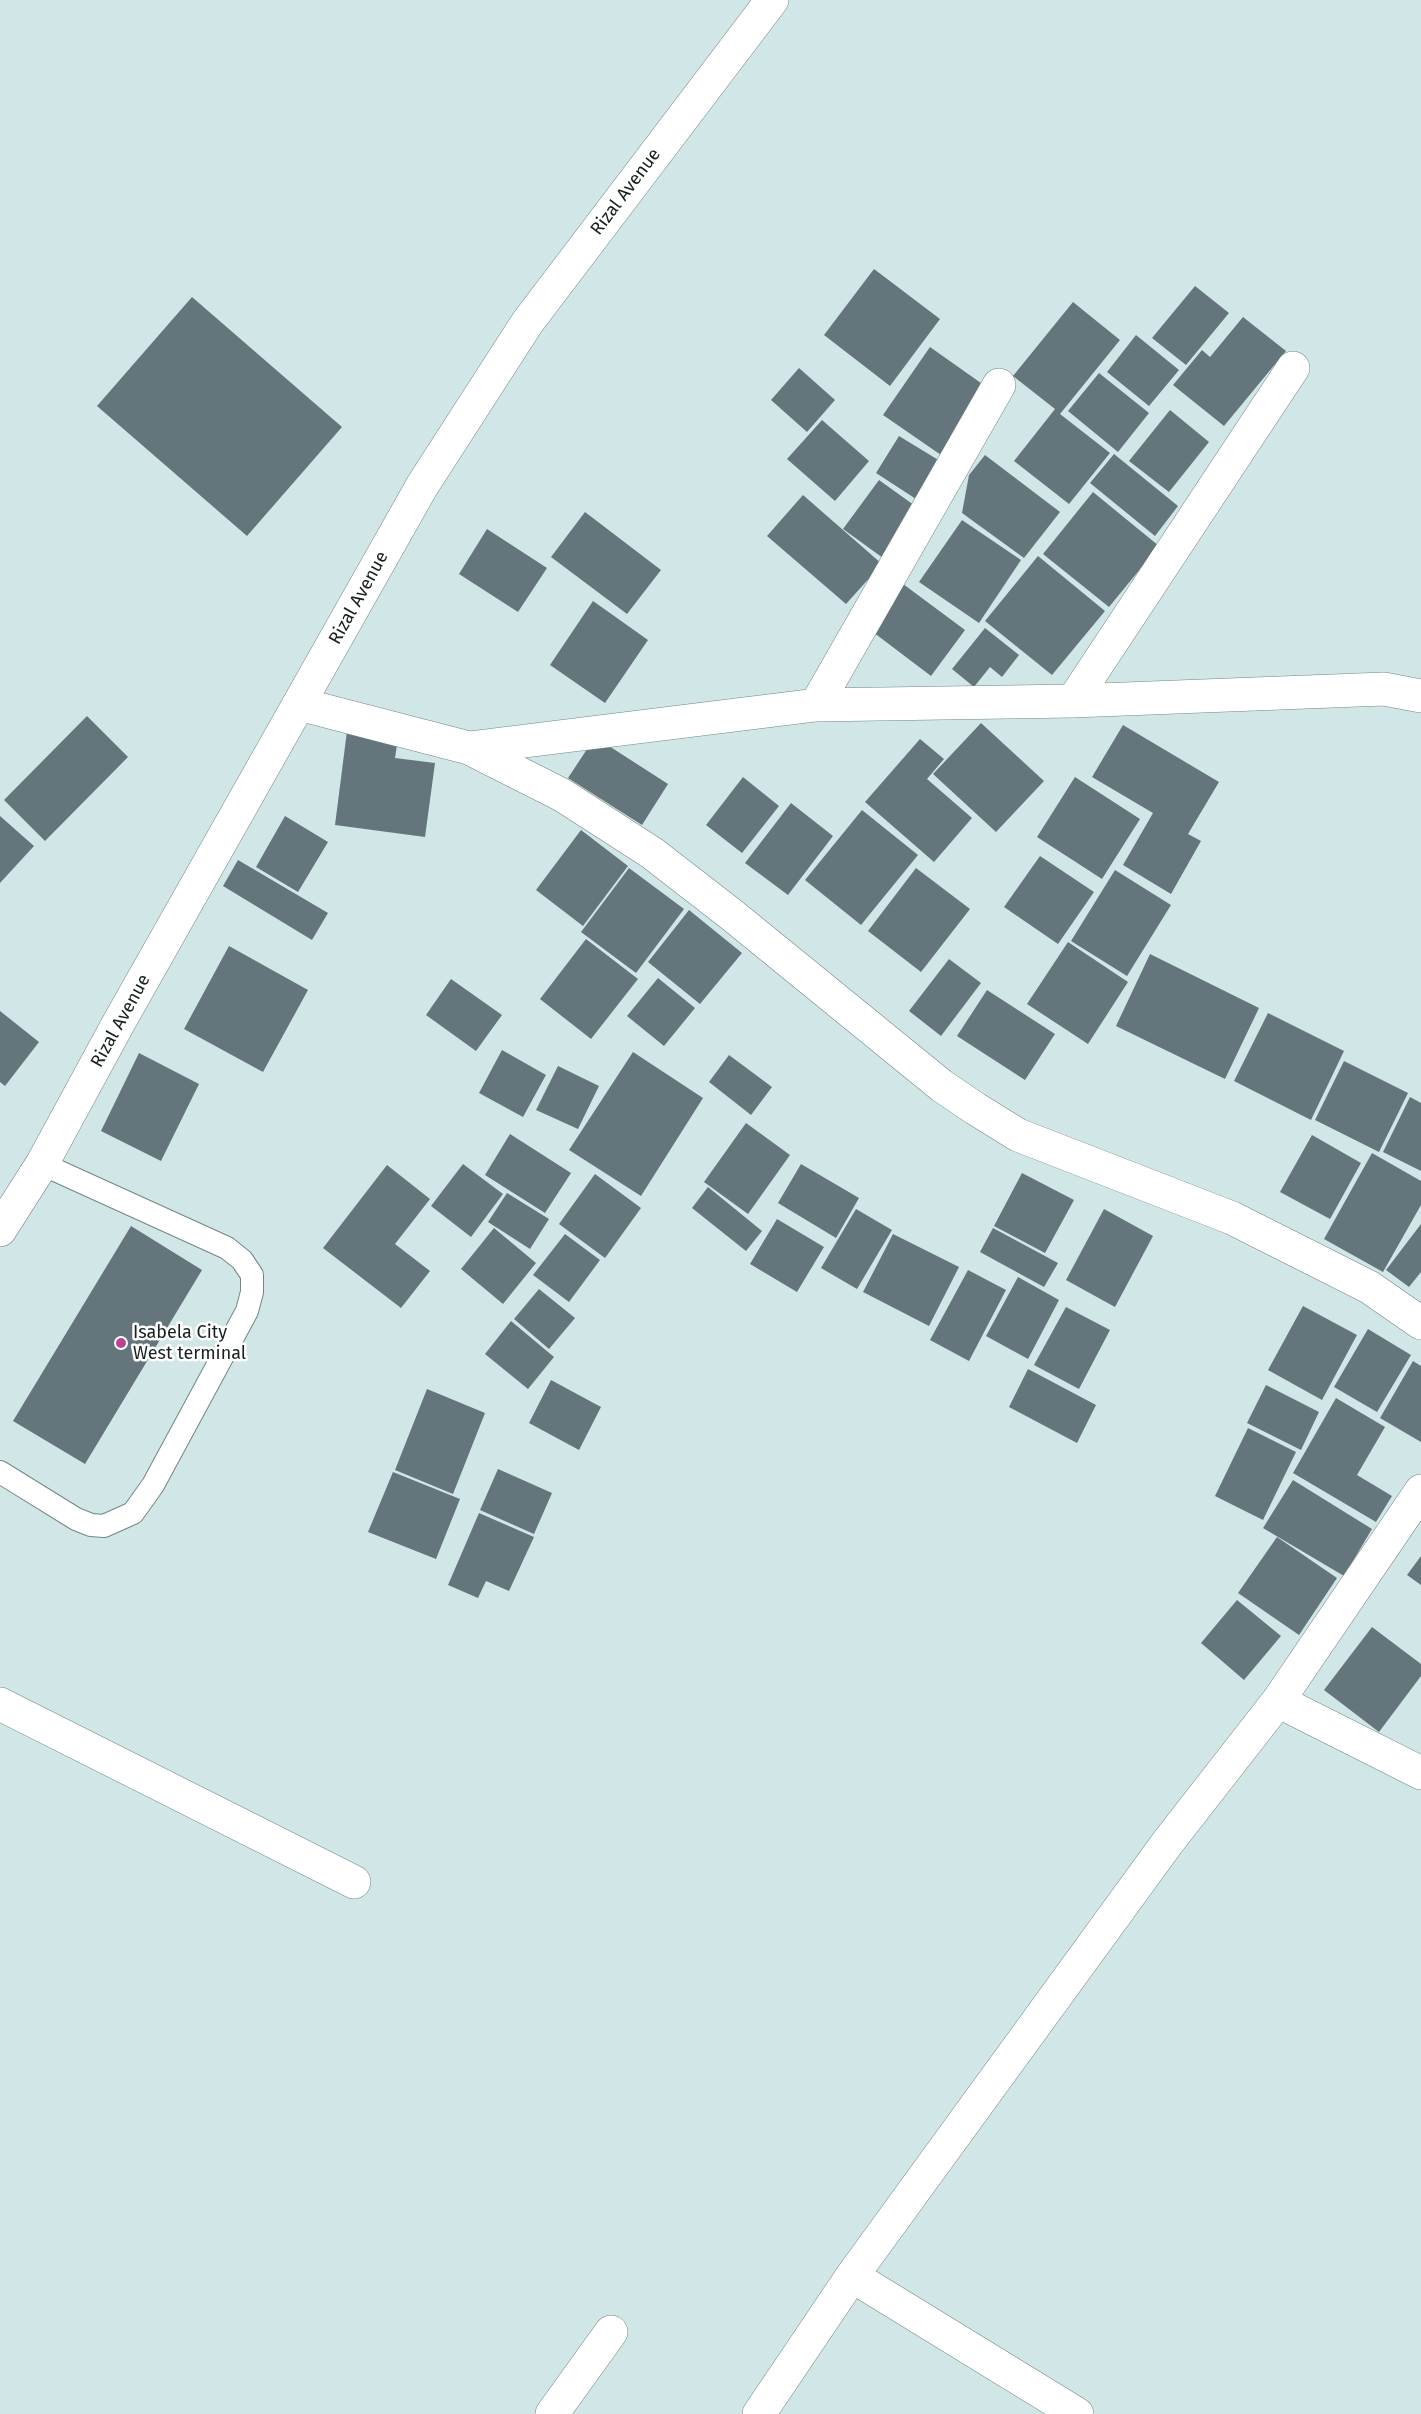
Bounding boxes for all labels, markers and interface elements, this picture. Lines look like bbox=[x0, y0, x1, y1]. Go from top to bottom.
street label: Rizal Avenue bbox=[586, 144, 666, 240]
street label: Rizal Avenue bbox=[325, 548, 393, 648]
street label: Rizal Avenue bbox=[87, 971, 155, 1071]
place label: Isabela City West terminal bbox=[133, 1322, 246, 1364]
marker: Isabela City West terminal bbox=[114, 1336, 128, 1350]

